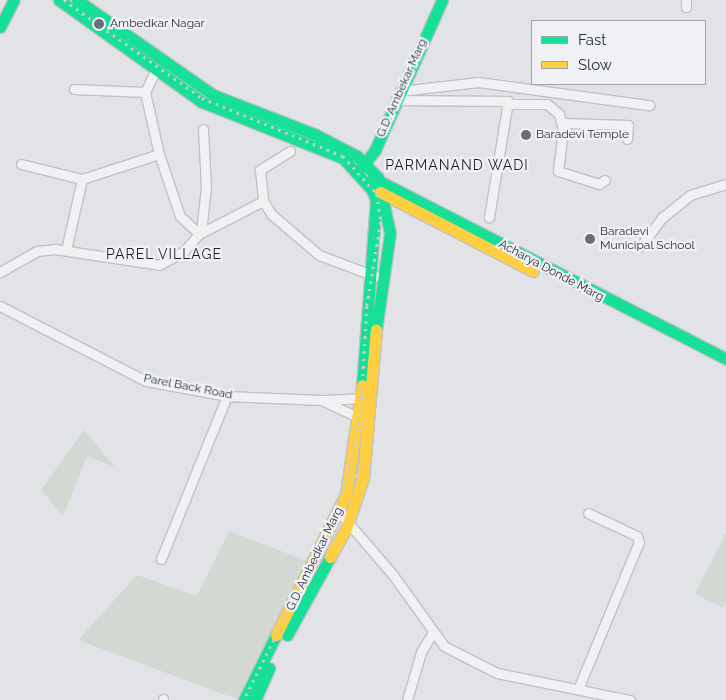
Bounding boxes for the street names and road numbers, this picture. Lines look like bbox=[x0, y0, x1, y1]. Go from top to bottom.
street label: G.D. Ambekar Marg bbox=[374, 36, 430, 140]
street label: Acharya Donde Marg bbox=[496, 237, 606, 305]
street label: Parel Back Road bbox=[142, 371, 234, 403]
street label: G.D. Ambedkar Marg bbox=[283, 504, 347, 614]

